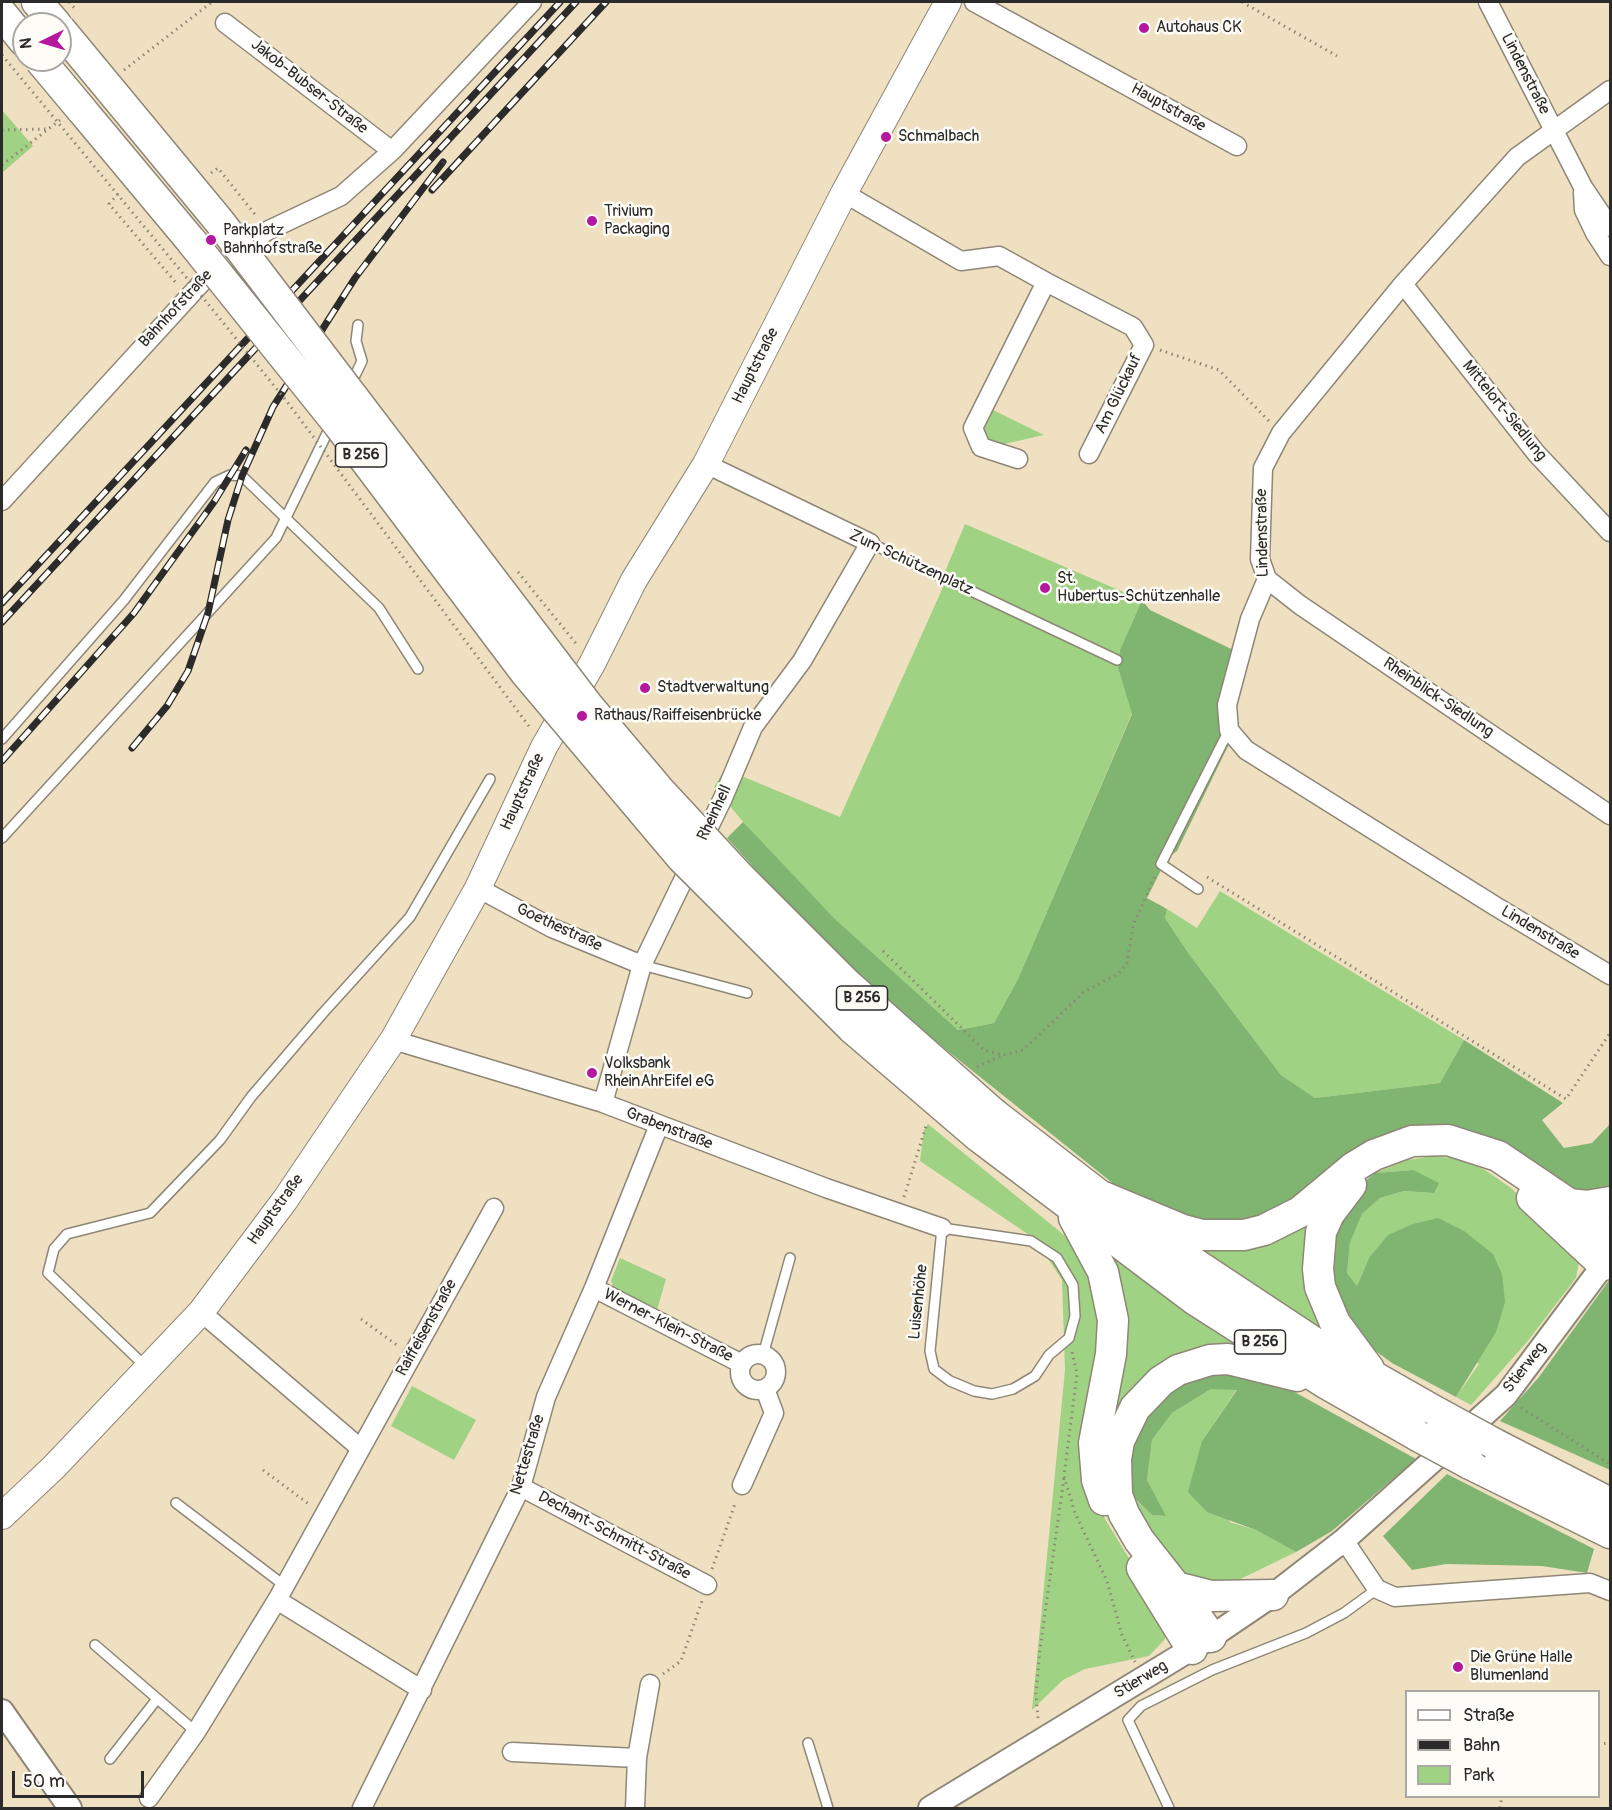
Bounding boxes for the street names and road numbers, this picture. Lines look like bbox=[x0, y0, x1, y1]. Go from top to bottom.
street label: Lindenstraße bbox=[1496, 30, 1554, 118]
street label: Jakob-Bubser-Straße bbox=[247, 35, 371, 139]
street label: Hauptstraße bbox=[1127, 80, 1209, 136]
street label: Bahnhofstraße bbox=[135, 266, 217, 352]
street label: Hauptstraße bbox=[729, 325, 783, 407]
street label: Am Glückauf bbox=[1091, 351, 1147, 437]
street label: Mittelort-Siedlung bbox=[1458, 357, 1550, 465]
road number: B 256 bbox=[336, 443, 386, 467]
street label: Lindenstraße bbox=[1253, 489, 1273, 577]
street label: Zum Schützenplatz bbox=[846, 526, 976, 600]
street label: Rheinblick-Siedlung bbox=[1379, 654, 1497, 742]
street label: Hauptstraße bbox=[497, 750, 549, 834]
street label: Rheinhell bbox=[694, 782, 736, 844]
street label: Goethestraße bbox=[513, 900, 605, 956]
street label: Lindenstraße bbox=[1497, 902, 1583, 964]
road number: B 256 bbox=[836, 986, 888, 1010]
street label: Grabenstraße bbox=[623, 1104, 715, 1154]
street label: Hauptstraße bbox=[244, 1171, 308, 1249]
street label: Luisenhöhe bbox=[906, 1264, 932, 1340]
street label: Raiffeisenstraße bbox=[393, 1276, 461, 1380]
street label: Werner-Klein-Straße bbox=[600, 1285, 736, 1367]
road number: B 256 bbox=[1234, 1330, 1286, 1354]
street label: Stierweg bbox=[1499, 1339, 1551, 1397]
street label: Nettestraße bbox=[507, 1413, 549, 1497]
street label: Dechant-Schmitt-Straße bbox=[534, 1488, 694, 1584]
street label: Stierweg bbox=[1111, 1657, 1171, 1703]

